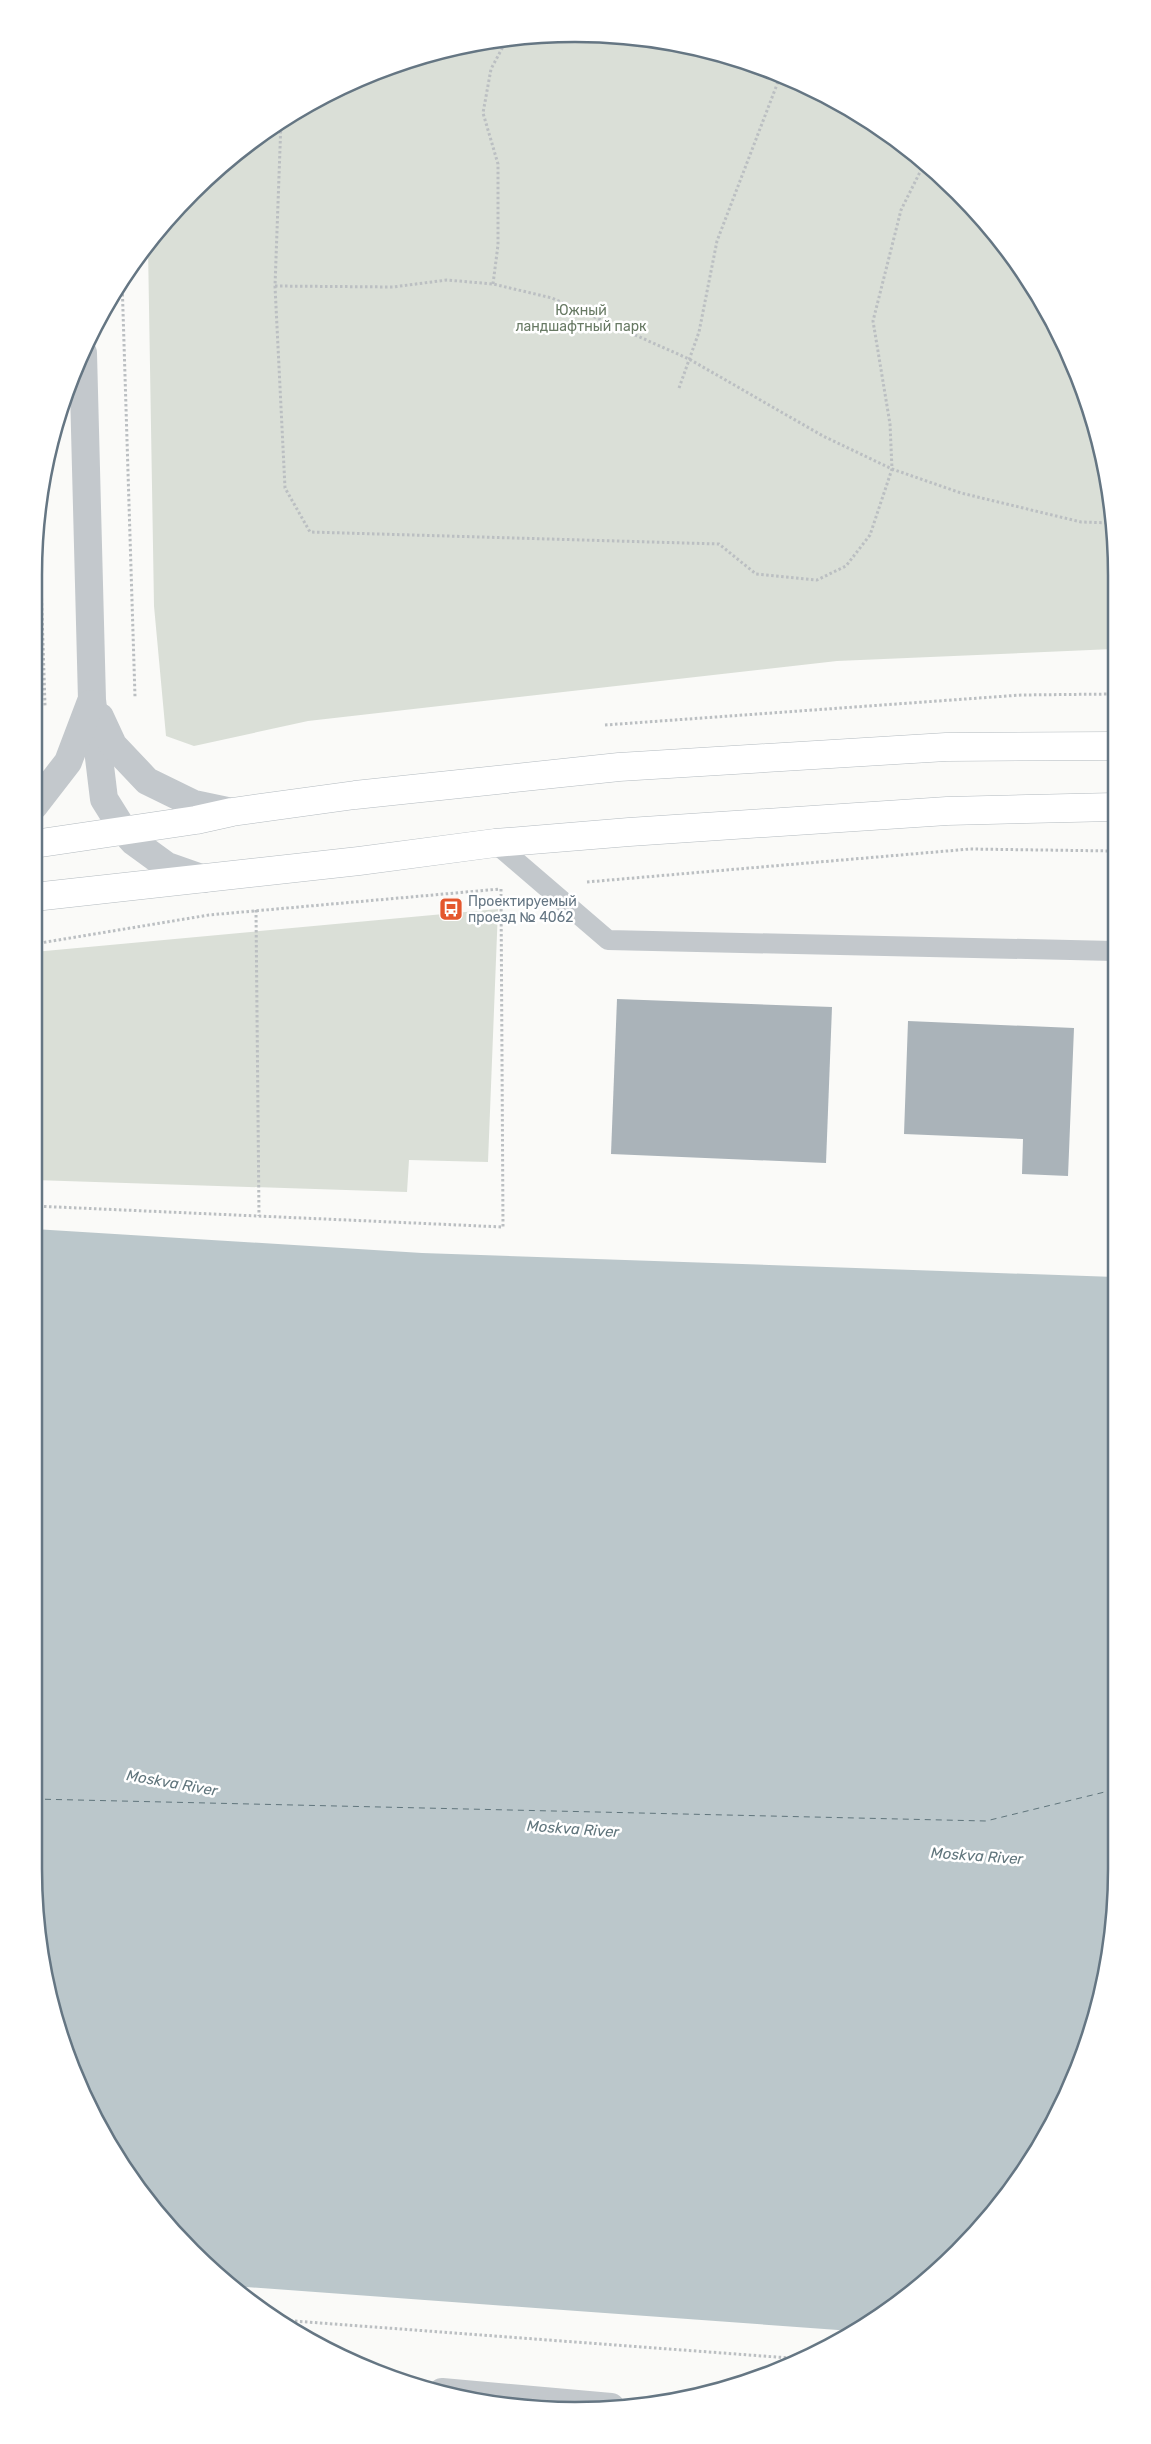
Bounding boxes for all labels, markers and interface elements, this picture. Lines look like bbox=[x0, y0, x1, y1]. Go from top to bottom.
park label: Южный ландшафтный парк bbox=[516, 302, 647, 335]
place label: Проектируемый проезд № 4062 bbox=[468, 893, 577, 926]
bus stop icon: Проектируемый проезд № 4062 bbox=[438, 896, 464, 922]
water label: Moskva River bbox=[125, 1766, 220, 1800]
water label: Moskva River bbox=[526, 1817, 621, 1841]
water label: Moskva River bbox=[930, 1844, 1025, 1868]

